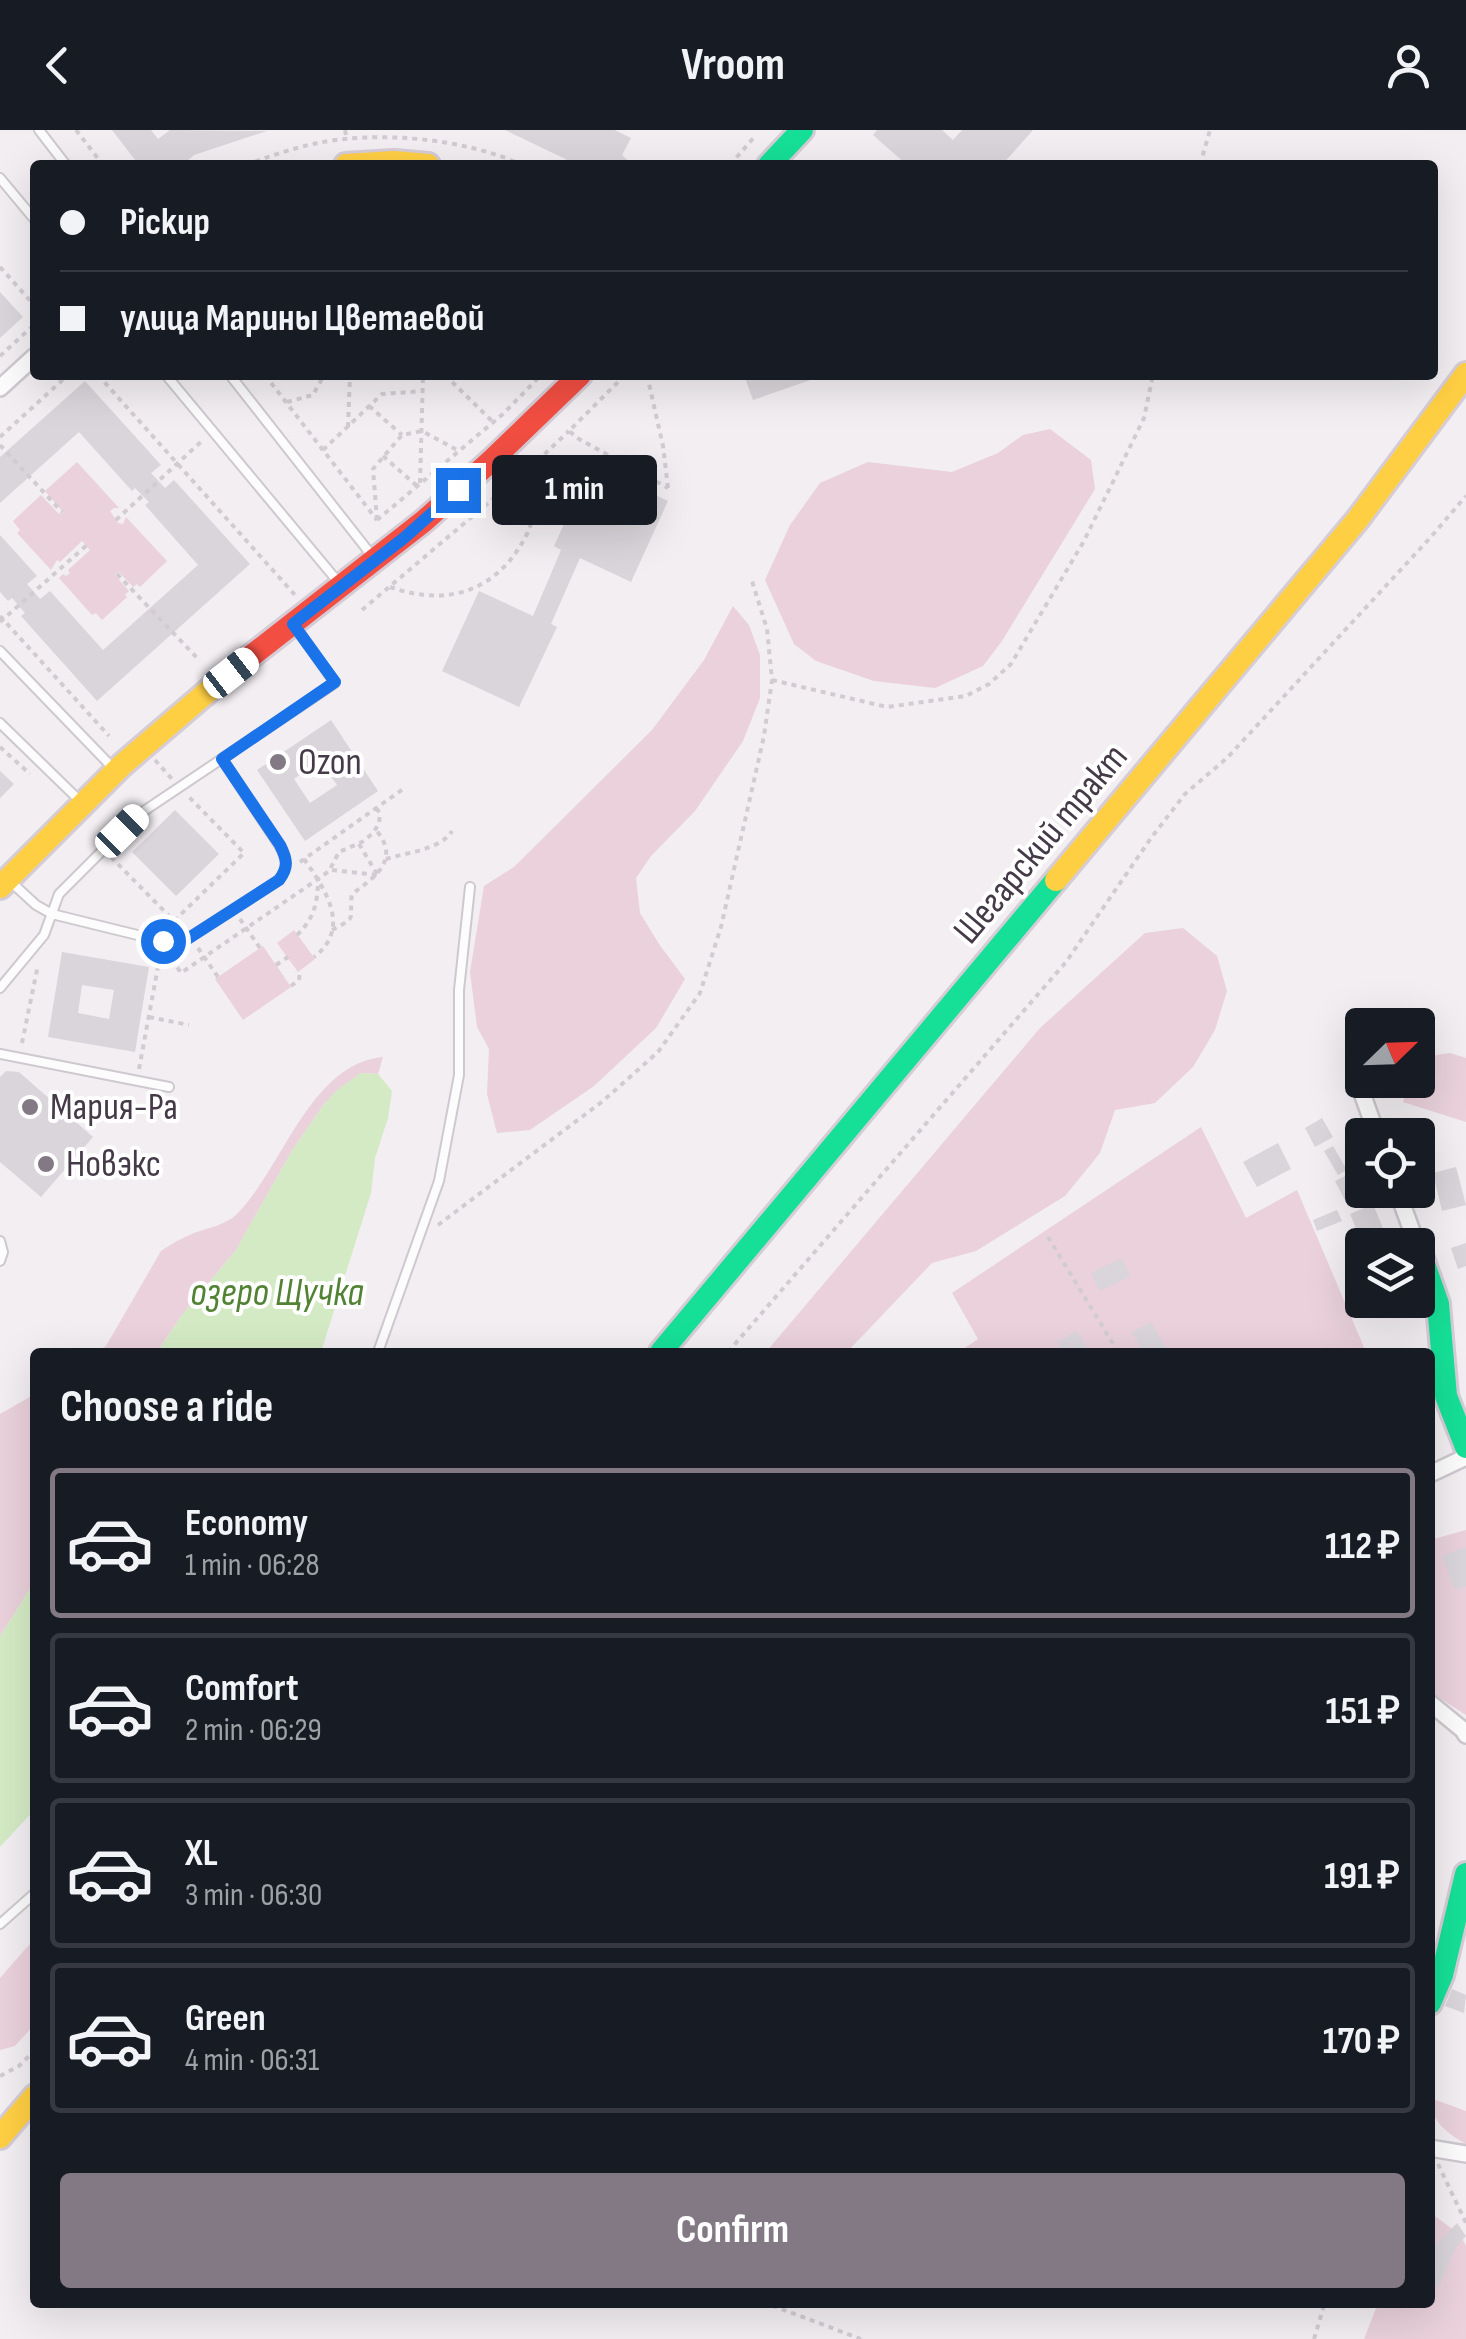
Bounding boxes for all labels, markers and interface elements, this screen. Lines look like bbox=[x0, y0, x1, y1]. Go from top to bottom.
icon: back bbox=[30, 38, 85, 93]
text: Vroom bbox=[681, 38, 785, 93]
icon: person bbox=[1381, 38, 1436, 93]
text: Pickup bbox=[120, 200, 210, 245]
text: улица Марины Цветаевой bbox=[120, 296, 484, 341]
callout: 1 min bbox=[493, 455, 658, 525]
route end bbox=[436, 468, 481, 513]
text: 1 min bbox=[545, 470, 604, 509]
car bbox=[198, 643, 264, 703]
street label: Шегарский тракт bbox=[945, 735, 1137, 953]
place label: Ozon bbox=[298, 740, 362, 785]
marker: Ozon bbox=[267, 751, 289, 773]
car bbox=[90, 799, 154, 863]
route start bbox=[141, 919, 186, 964]
north arrow bbox=[1345, 1008, 1435, 1098]
map controls bbox=[1345, 1008, 1435, 1318]
place label: Мария-Ра bbox=[50, 1085, 178, 1130]
marker: Мария-Ра bbox=[19, 1096, 41, 1118]
button: locate bbox=[1345, 1118, 1435, 1208]
place label: Новэкс bbox=[66, 1142, 161, 1187]
marker: Новэкс bbox=[35, 1153, 57, 1175]
button: layers bbox=[1345, 1228, 1435, 1318]
water label: озеро Щучка bbox=[190, 1269, 364, 1317]
text: Choose a ride bbox=[60, 1380, 273, 1435]
icon: car bbox=[65, 1498, 155, 1588]
text: Economy bbox=[185, 1501, 308, 1546]
text: 112 ₽ bbox=[1325, 1524, 1400, 1569]
text: 1 min · 06:28 bbox=[185, 1546, 320, 1585]
icon: car bbox=[65, 1663, 155, 1753]
text: Comfort bbox=[185, 1666, 299, 1711]
text: 151 ₽ bbox=[1325, 1689, 1400, 1734]
text: 2 min · 06:29 bbox=[185, 1711, 322, 1750]
icon: car bbox=[65, 1828, 155, 1918]
text: XL bbox=[185, 1831, 218, 1876]
text: 191 ₽ bbox=[1324, 1854, 1400, 1899]
text: 3 min · 06:30 bbox=[185, 1876, 322, 1915]
icon: car bbox=[65, 1993, 155, 2083]
text: Green bbox=[185, 1996, 266, 2041]
text: 170 ₽ bbox=[1323, 2019, 1400, 2064]
text: 4 min · 06:31 bbox=[185, 2041, 319, 2080]
button: Confirm bbox=[60, 2173, 1405, 2288]

